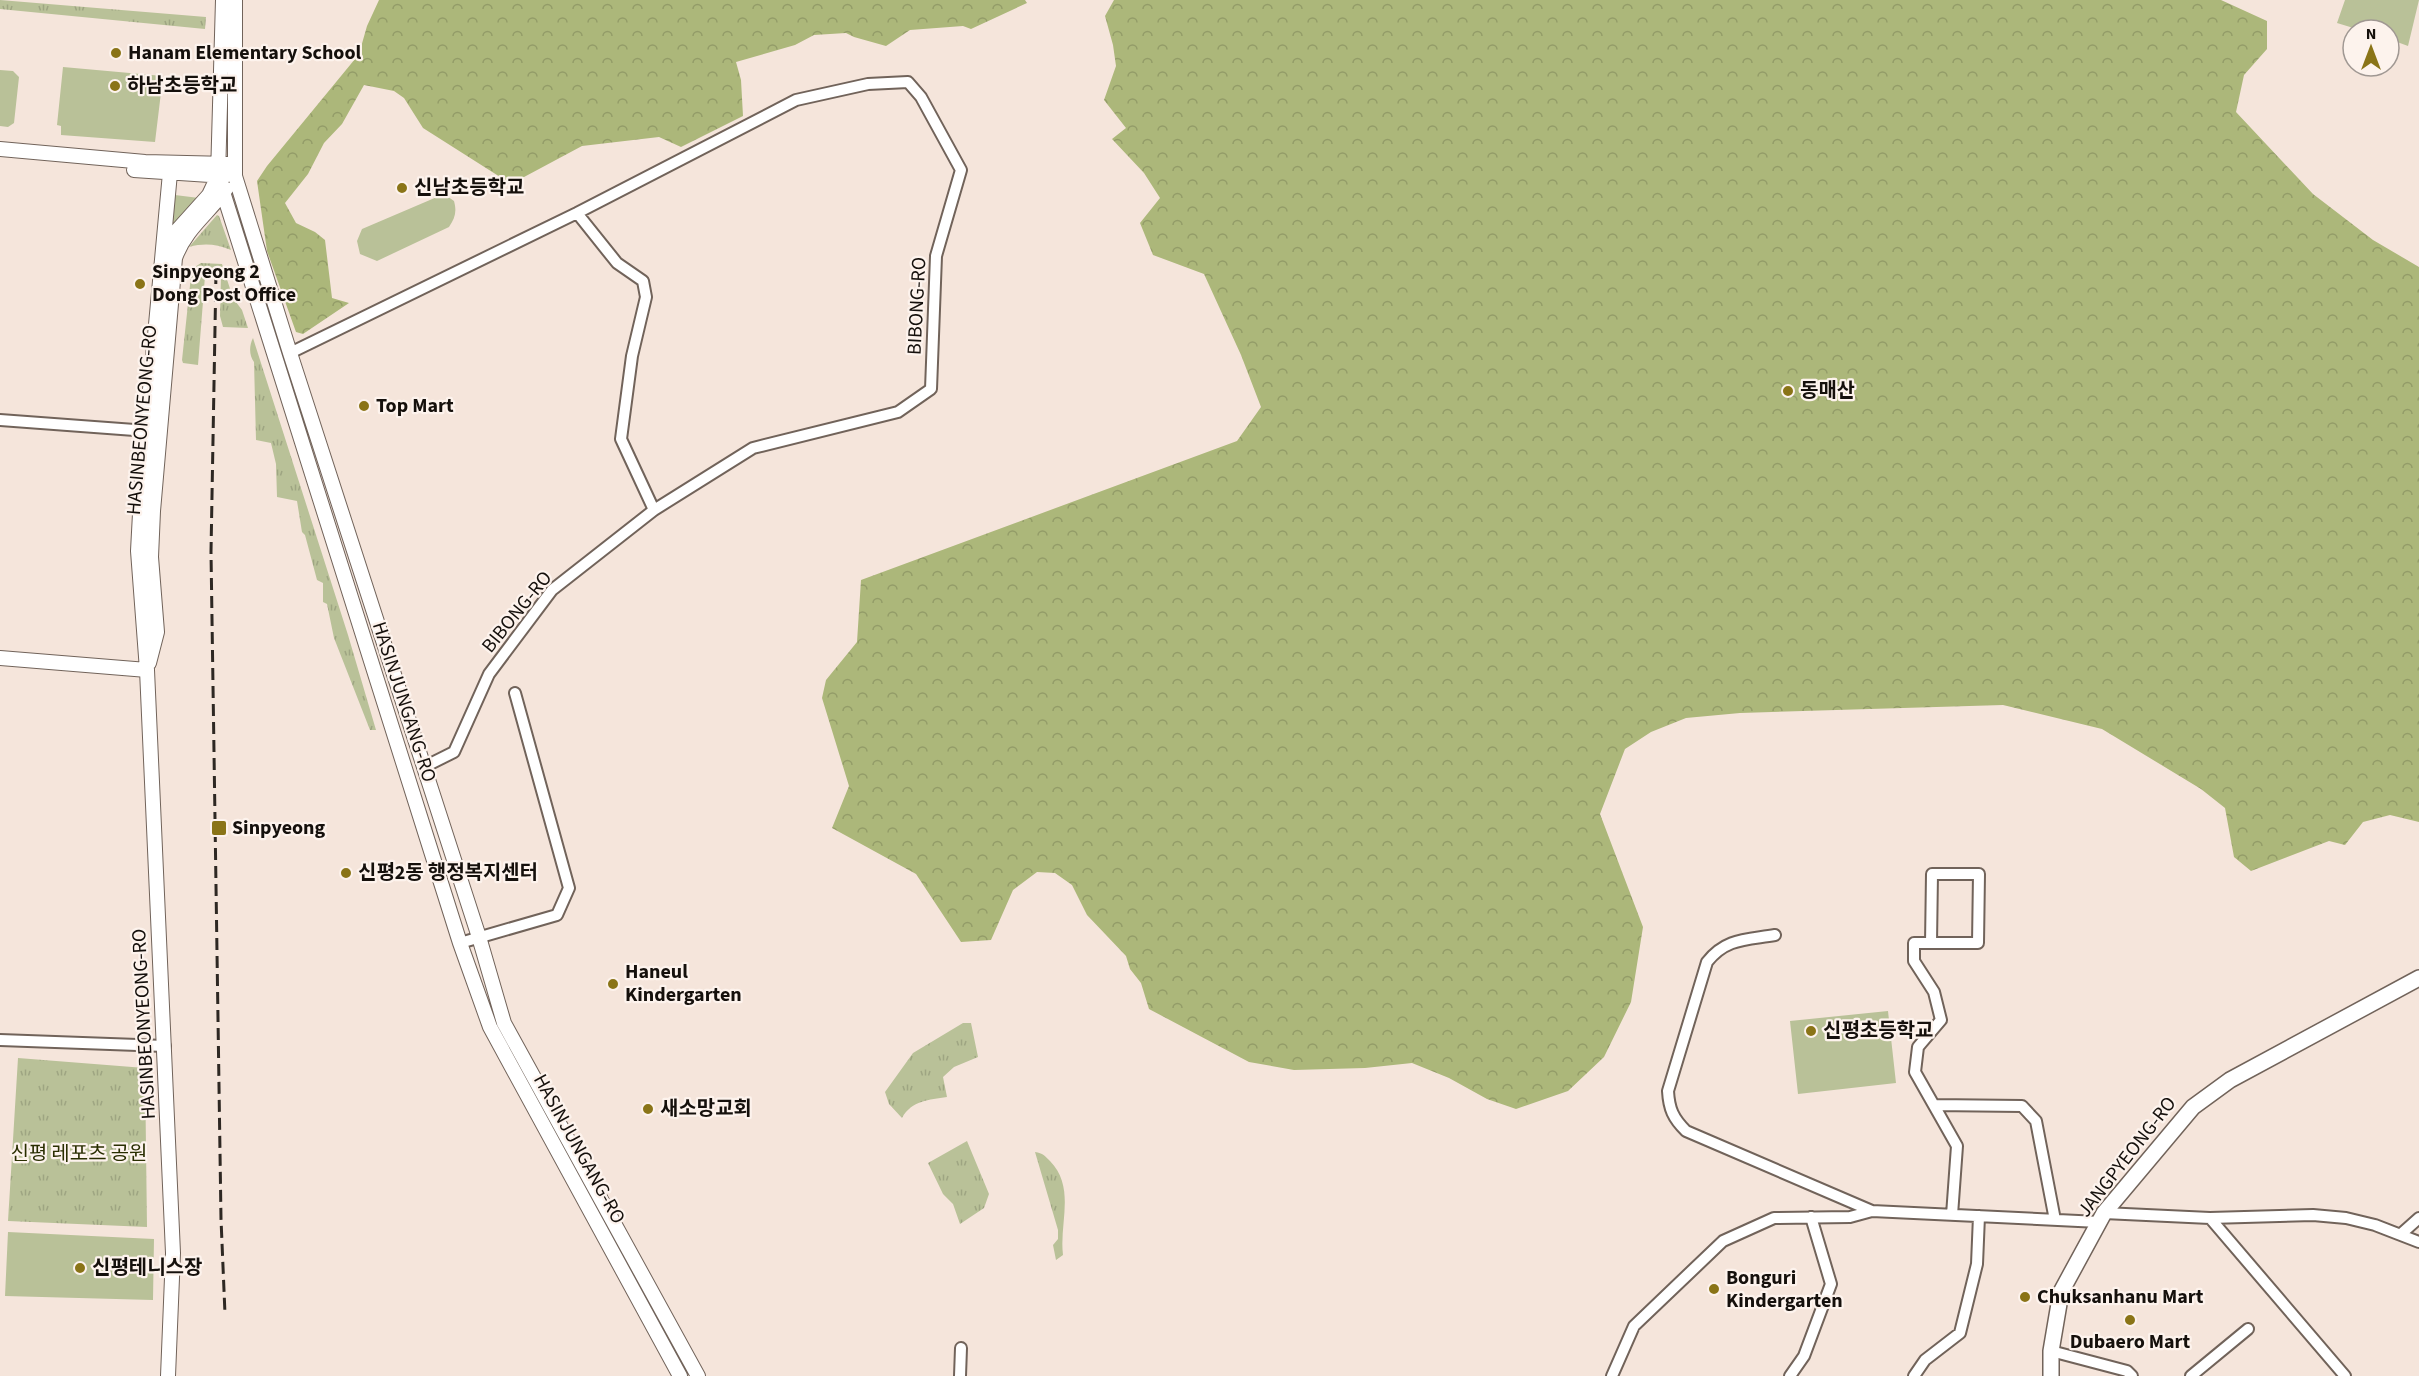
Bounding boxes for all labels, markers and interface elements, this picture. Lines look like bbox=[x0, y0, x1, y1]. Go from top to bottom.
north arrow bbox=[2341, 18, 2401, 78]
text: N bbox=[2366, 23, 2376, 45]
place label: Hanam Elementary School bbox=[128, 39, 362, 67]
marker: Hanam Elementary School bbox=[109, 46, 123, 60]
place label: 하남초등학교 bbox=[127, 72, 237, 100]
marker: 하남초등학교 bbox=[108, 79, 122, 93]
place label: 신남초등학교 bbox=[414, 174, 524, 202]
marker: 신남초등학교 bbox=[395, 181, 409, 195]
street label: BIBONG-RO bbox=[900, 256, 934, 356]
place label: Sinpyeong 2 Dong Post Office bbox=[152, 258, 296, 309]
marker: Sinpyeong 2 Dong Post Office bbox=[133, 277, 147, 291]
street label: HASINBEONYEONG-RO bbox=[120, 324, 164, 516]
place label: 동매산 bbox=[1800, 377, 1855, 405]
marker: 동매산 bbox=[1781, 384, 1795, 398]
place label: Top Mart bbox=[376, 392, 454, 420]
marker: Top Mart bbox=[357, 399, 371, 413]
street label: BIBONG-RO bbox=[475, 565, 559, 659]
street label: HASINJUNGANG-RO bbox=[365, 618, 443, 786]
place label: Sinpyeong bbox=[232, 814, 326, 842]
marker: Sinpyeong bbox=[210, 819, 228, 837]
place label: 신평2동 행정복지센터 bbox=[358, 859, 538, 887]
marker: 신평2동 행정복지센터 bbox=[339, 866, 353, 880]
street label: HASINBEONYEONG-RO bbox=[125, 928, 163, 1120]
place label: Haneul Kindergarten bbox=[625, 958, 742, 1009]
marker: Haneul Kindergarten bbox=[606, 977, 620, 991]
place label: 신평초등학교 bbox=[1823, 1017, 1933, 1045]
marker: 신평초등학교 bbox=[1804, 1024, 1818, 1038]
street label: HASINJUNGANG-RO bbox=[526, 1069, 632, 1229]
street label: JANGPYEONG-RO bbox=[2071, 1091, 2183, 1223]
place label: 새소망교회 bbox=[660, 1095, 752, 1123]
marker: 새소망교회 bbox=[641, 1102, 655, 1116]
park label: 신평 레포츠 공원 bbox=[11, 1140, 147, 1168]
place label: 신평테니스장 bbox=[92, 1254, 202, 1282]
marker: 신평테니스장 bbox=[73, 1261, 87, 1275]
place label: Bonguri Kindergarten bbox=[1726, 1264, 1843, 1315]
marker: Bonguri Kindergarten bbox=[1707, 1282, 1721, 1296]
place label: Chuksanhanu Mart bbox=[2037, 1283, 2204, 1311]
marker: Chuksanhanu Mart bbox=[2018, 1290, 2032, 1304]
marker: Dubaero Mart bbox=[2123, 1313, 2137, 1327]
place label: Dubaero Mart bbox=[2070, 1328, 2191, 1356]

